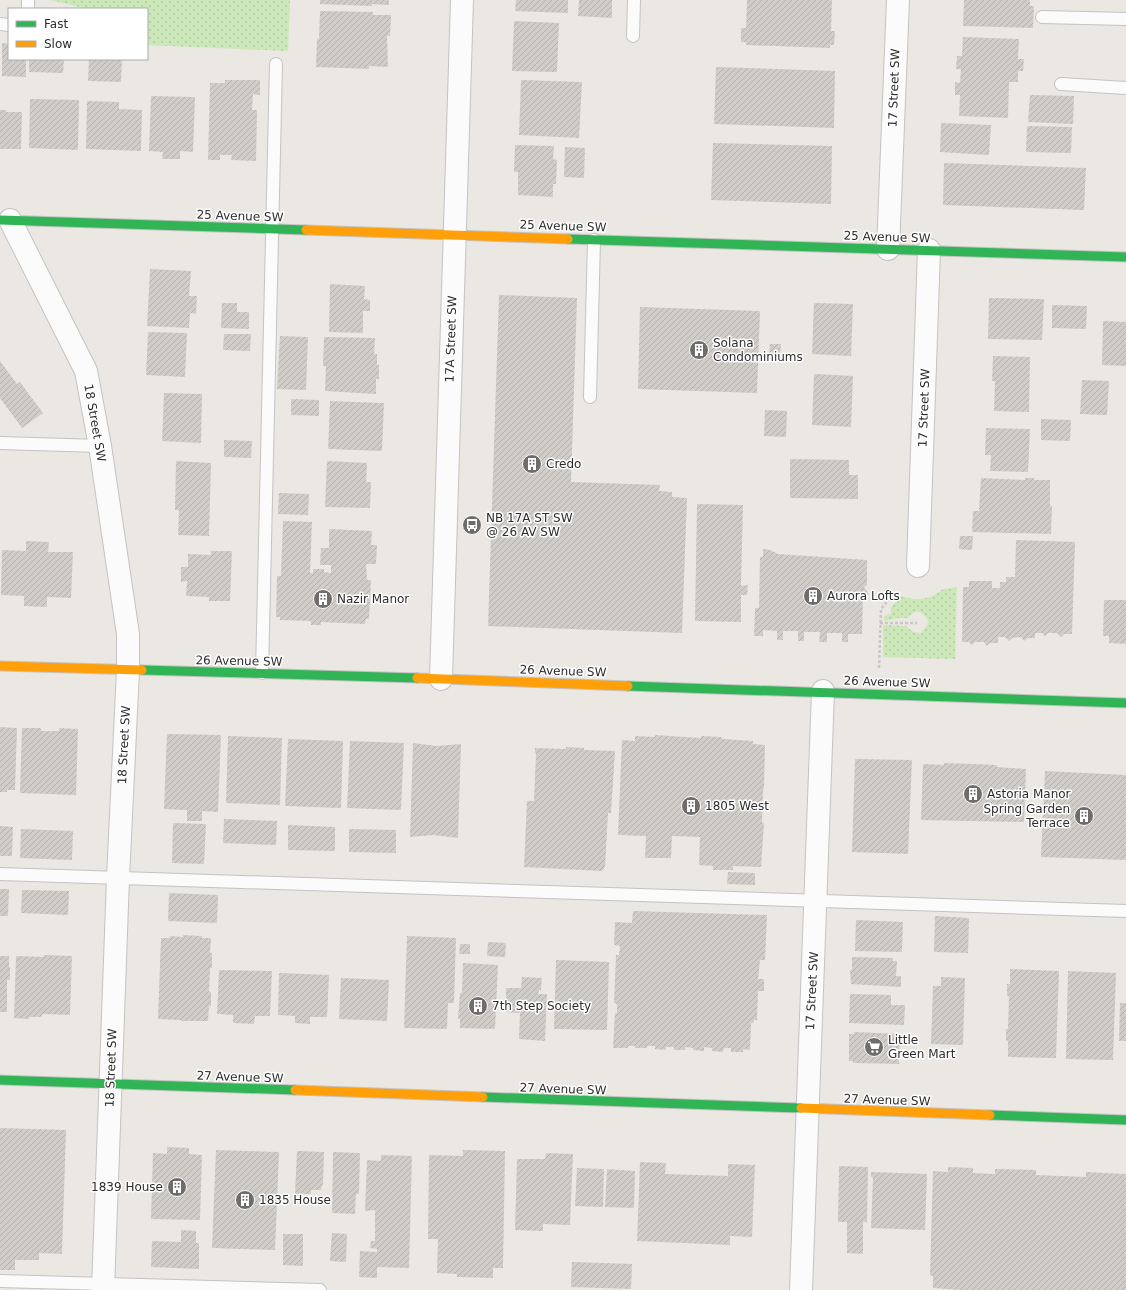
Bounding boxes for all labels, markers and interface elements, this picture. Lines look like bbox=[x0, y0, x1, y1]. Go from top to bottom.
legend bbox=[8, 8, 148, 60]
text: Fast bbox=[44, 17, 68, 31]
text: Slow bbox=[44, 37, 72, 51]
street label: 17 Street SW bbox=[886, 48, 902, 128]
street label: 25 Avenue SW bbox=[196, 207, 284, 225]
street label: 25 Avenue SW bbox=[519, 217, 607, 235]
street label: 25 Avenue SW bbox=[843, 228, 931, 246]
street label: 17A Street SW bbox=[442, 295, 460, 383]
place label: Solana Condominiums bbox=[713, 336, 803, 364]
building icon: Solana Condominiums bbox=[688, 339, 710, 361]
street label: 17 Street SW bbox=[916, 368, 932, 448]
street label: 18 Street SW bbox=[81, 383, 109, 463]
building icon: Credo bbox=[521, 453, 543, 475]
place label: Credo bbox=[546, 457, 581, 471]
place label: NB 17A ST SW @ 26 AV SW bbox=[486, 511, 573, 539]
bus stop icon: NB 17A ST SW @ 26 AV SW bbox=[461, 514, 483, 536]
building icon: Aurora Lofts bbox=[802, 585, 824, 607]
building icon: Nazir Manor bbox=[312, 588, 334, 610]
place label: Aurora Lofts bbox=[827, 589, 900, 603]
place label: Nazir Manor bbox=[337, 592, 409, 606]
street label: 26 Avenue SW bbox=[195, 653, 283, 669]
street label: 26 Avenue SW bbox=[519, 662, 607, 680]
street label: 26 Avenue SW bbox=[843, 673, 931, 691]
street label: 18 Street SW bbox=[115, 705, 133, 785]
building icon: Astoria Manor bbox=[962, 783, 984, 805]
place label: Astoria Manor bbox=[987, 787, 1071, 801]
building icon: 1805 West bbox=[680, 795, 702, 817]
place label: 1805 West bbox=[705, 799, 769, 813]
place label: Spring Garden Terrace bbox=[983, 802, 1070, 830]
building icon: Spring Garden Terrace bbox=[1073, 805, 1095, 827]
street label: 17 Street SW bbox=[803, 951, 821, 1031]
building icon: 7th Step Society bbox=[467, 995, 489, 1017]
place label: 7th Step Society bbox=[492, 999, 591, 1013]
street label: 18 Street SW bbox=[103, 1028, 119, 1108]
place label: Little Green Mart bbox=[888, 1033, 956, 1061]
supermarket icon: Little Green Mart bbox=[863, 1036, 885, 1058]
street label: 27 Avenue SW bbox=[196, 1068, 284, 1086]
street label: 27 Avenue SW bbox=[519, 1080, 607, 1098]
street label: 27 Avenue SW bbox=[843, 1091, 931, 1109]
building icon: 1839 House bbox=[166, 1176, 188, 1198]
place label: 1839 House bbox=[91, 1180, 163, 1194]
building icon: 1835 House bbox=[234, 1189, 256, 1211]
place label: 1835 House bbox=[259, 1193, 331, 1207]

